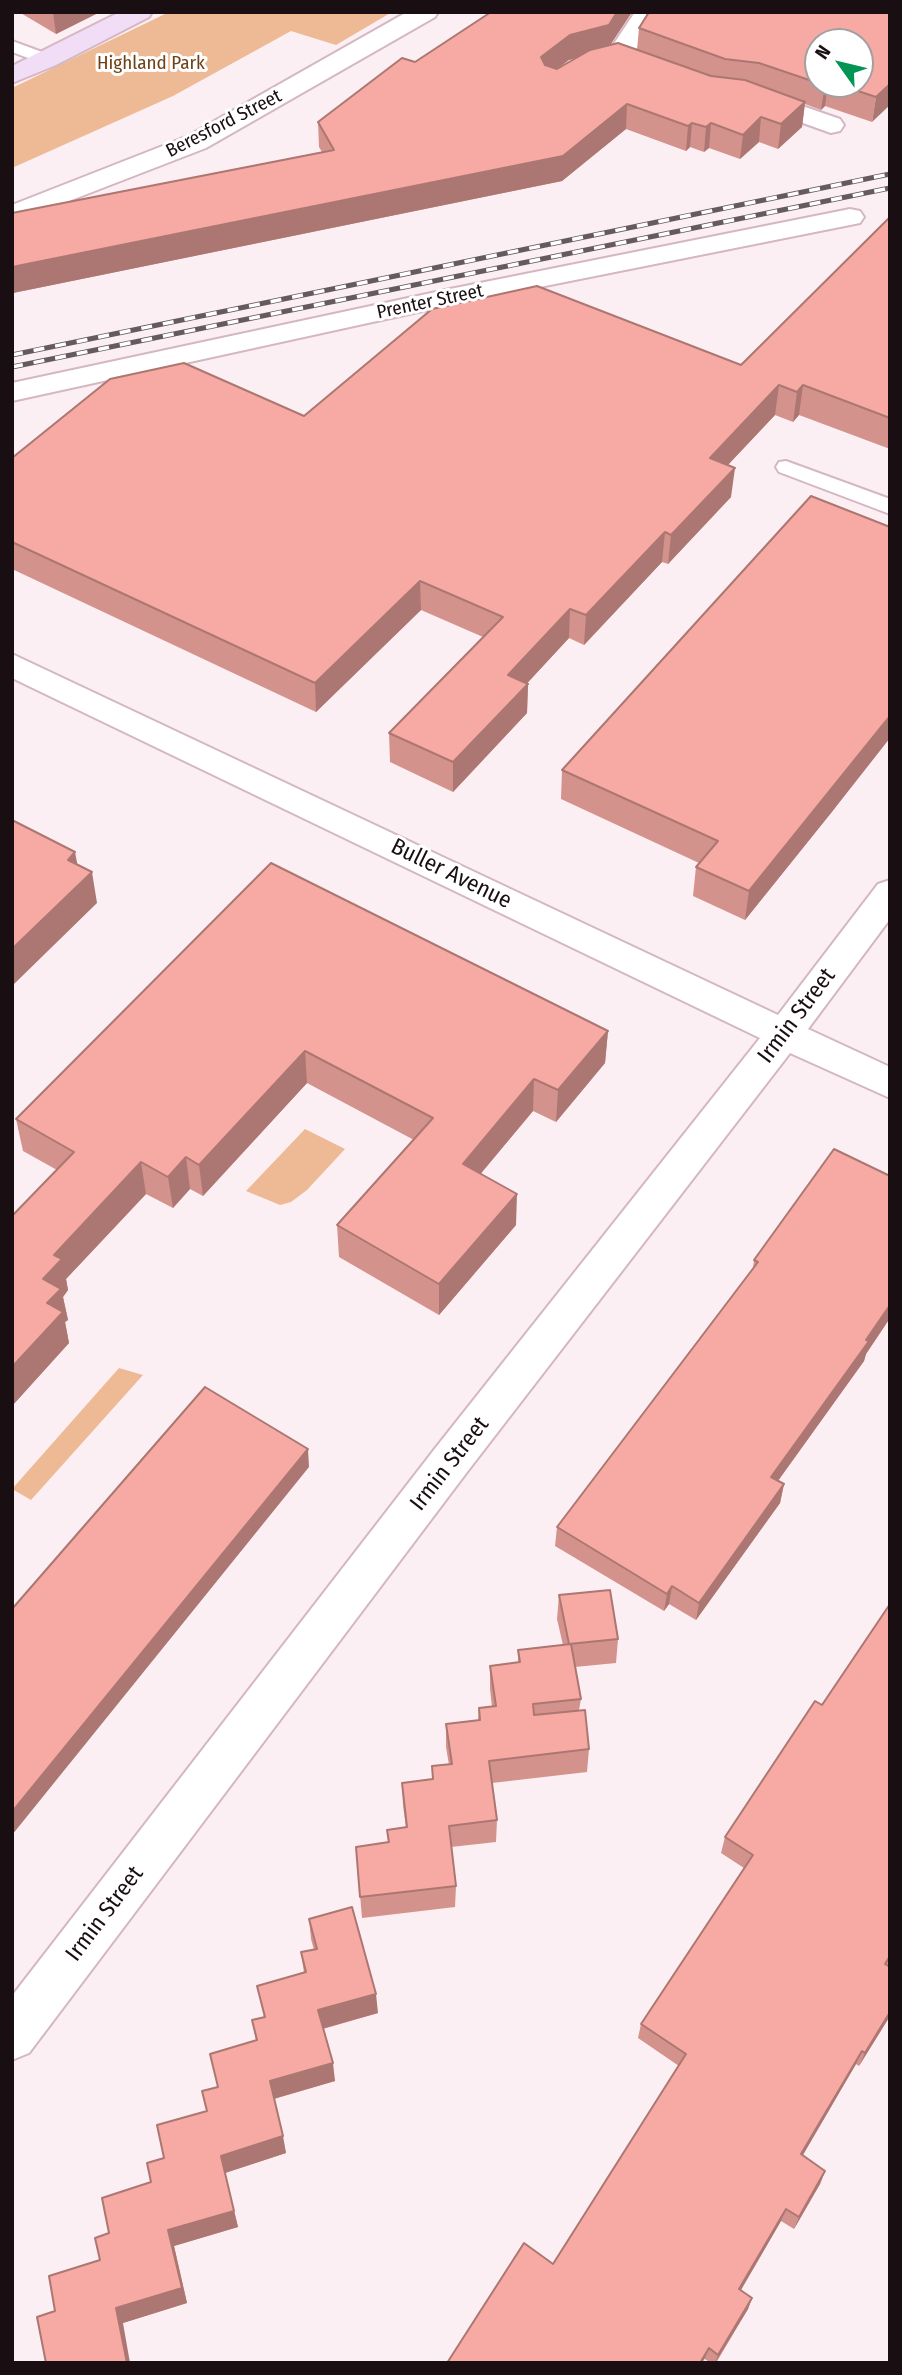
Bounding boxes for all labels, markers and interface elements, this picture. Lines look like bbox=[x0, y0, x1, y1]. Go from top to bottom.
north arrow bbox=[804, 28, 874, 98]
text: N bbox=[810, 41, 836, 63]
park label: Highland Park bbox=[97, 53, 205, 75]
street label: Beresford Street bbox=[162, 85, 286, 163]
street label: Prenter Street bbox=[375, 280, 485, 324]
street label: Buller Avenue bbox=[386, 833, 516, 915]
street label: Irmin Street bbox=[752, 963, 842, 1069]
street label: Irmin Street bbox=[405, 1412, 495, 1516]
street label: Irmin Street bbox=[60, 1861, 150, 1967]

